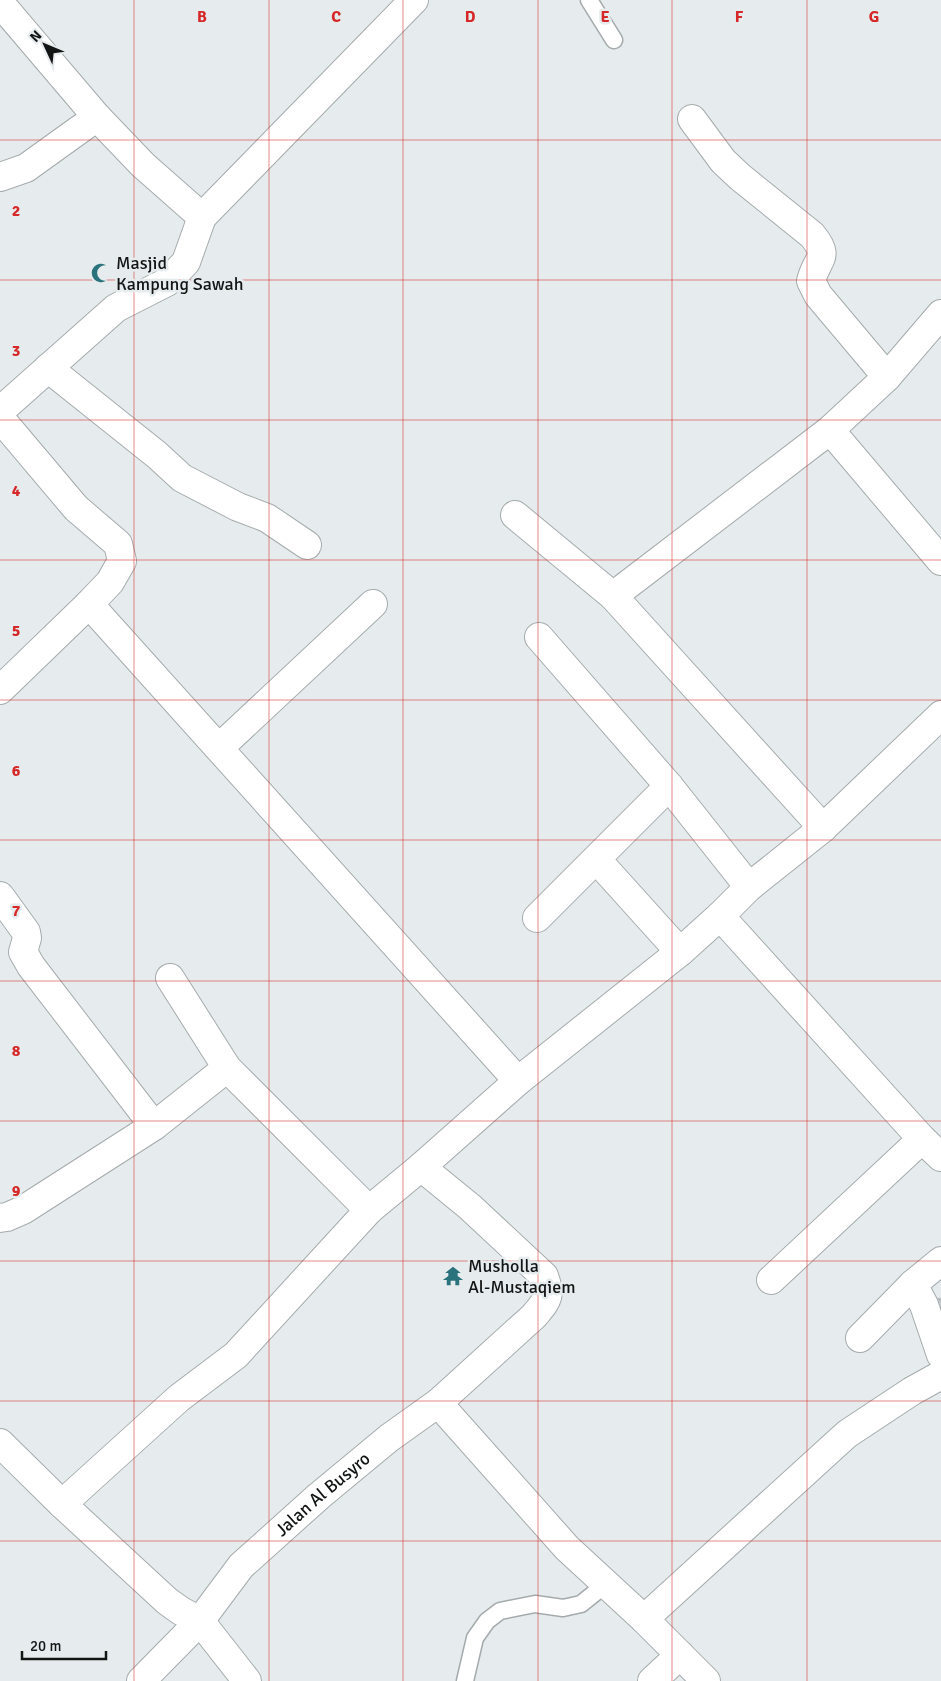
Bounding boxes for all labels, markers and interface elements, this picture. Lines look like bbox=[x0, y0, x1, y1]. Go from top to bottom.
text: B bbox=[197, 7, 207, 27]
text: C bbox=[331, 7, 341, 27]
text: D bbox=[465, 7, 476, 27]
text: E bbox=[600, 7, 610, 27]
text: F bbox=[735, 7, 744, 27]
text: G bbox=[869, 7, 879, 27]
north arrow bbox=[20, 20, 70, 70]
text: N bbox=[27, 27, 46, 46]
text: 2 bbox=[12, 201, 20, 221]
place label: Masjid Kampung Sawah bbox=[116, 252, 244, 295]
mosque icon: Masjid Kampung Sawah bbox=[90, 262, 112, 284]
text: 3 bbox=[12, 341, 20, 361]
text: 4 bbox=[12, 481, 21, 501]
text: 5 bbox=[12, 621, 20, 641]
text: 6 bbox=[12, 761, 21, 781]
text: 7 bbox=[12, 901, 21, 921]
text: 8 bbox=[12, 1041, 21, 1061]
text: 9 bbox=[12, 1181, 21, 1201]
place label: Musholla Al-Mustaqiem bbox=[468, 1255, 576, 1298]
temple icon: Musholla Al-Mustaqiem bbox=[442, 1265, 464, 1287]
street label: Jalan Al Busyro bbox=[271, 1447, 374, 1541]
scale bar bbox=[22, 1628, 106, 1660]
text: 20 m bbox=[30, 1637, 61, 1655]

